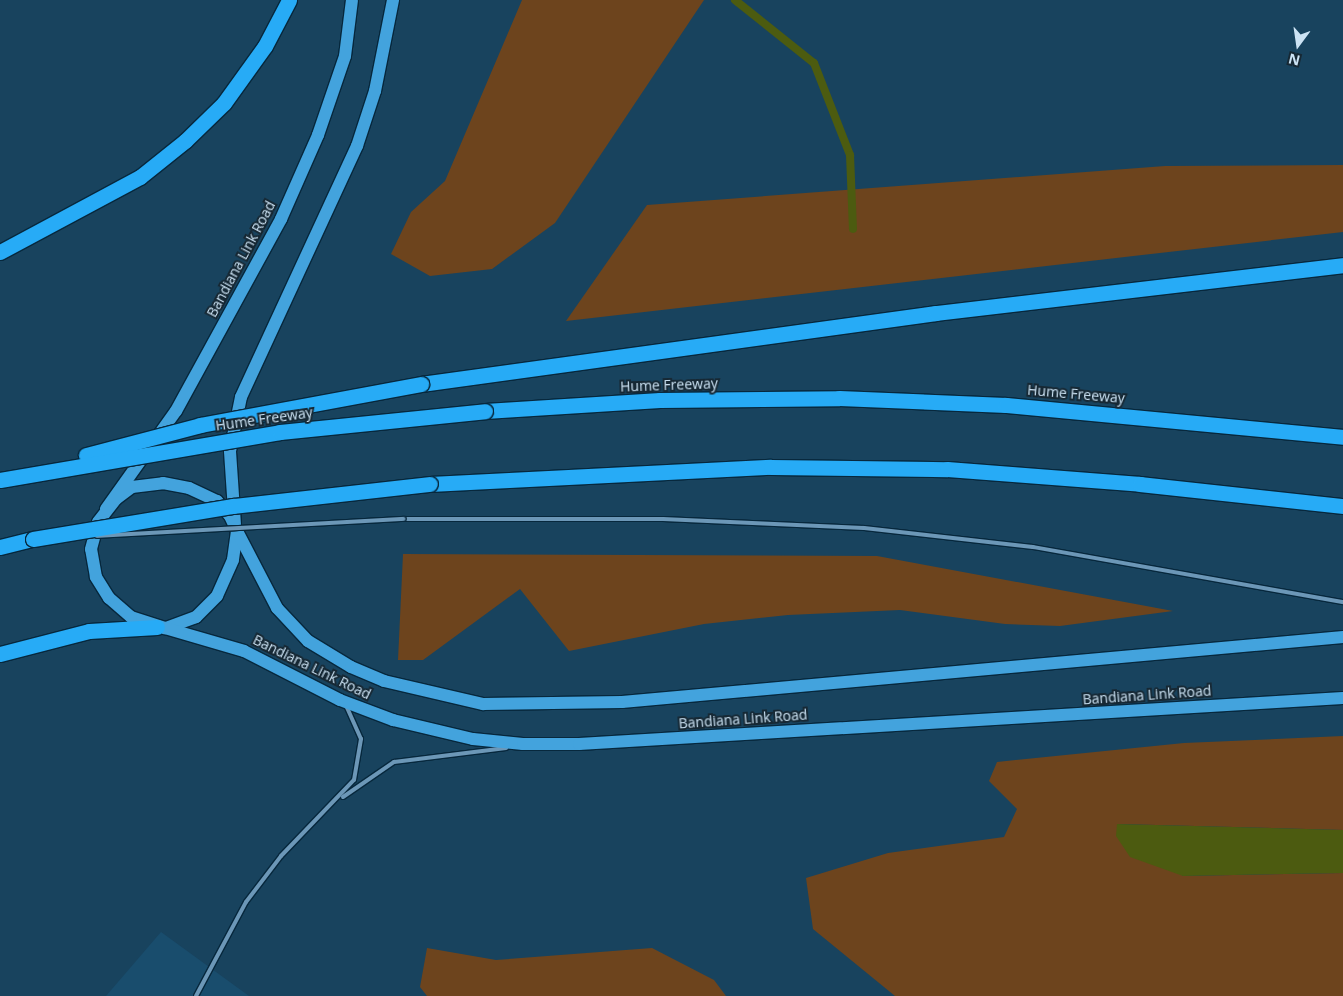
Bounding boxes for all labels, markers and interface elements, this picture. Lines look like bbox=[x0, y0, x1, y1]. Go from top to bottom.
north arrow bbox=[1273, 20, 1323, 70]
text: N bbox=[1286, 49, 1302, 71]
street label: Bandiana Link Road bbox=[203, 198, 279, 320]
street label: Hume Freeway bbox=[620, 375, 718, 395]
street label: Hume Freeway bbox=[1027, 381, 1125, 407]
street label: Hume Freeway bbox=[214, 404, 314, 434]
street label: Bandiana Link Road bbox=[250, 631, 374, 703]
street label: Bandiana Link Road bbox=[1082, 682, 1212, 708]
street label: Bandiana Link Road bbox=[678, 706, 808, 732]

